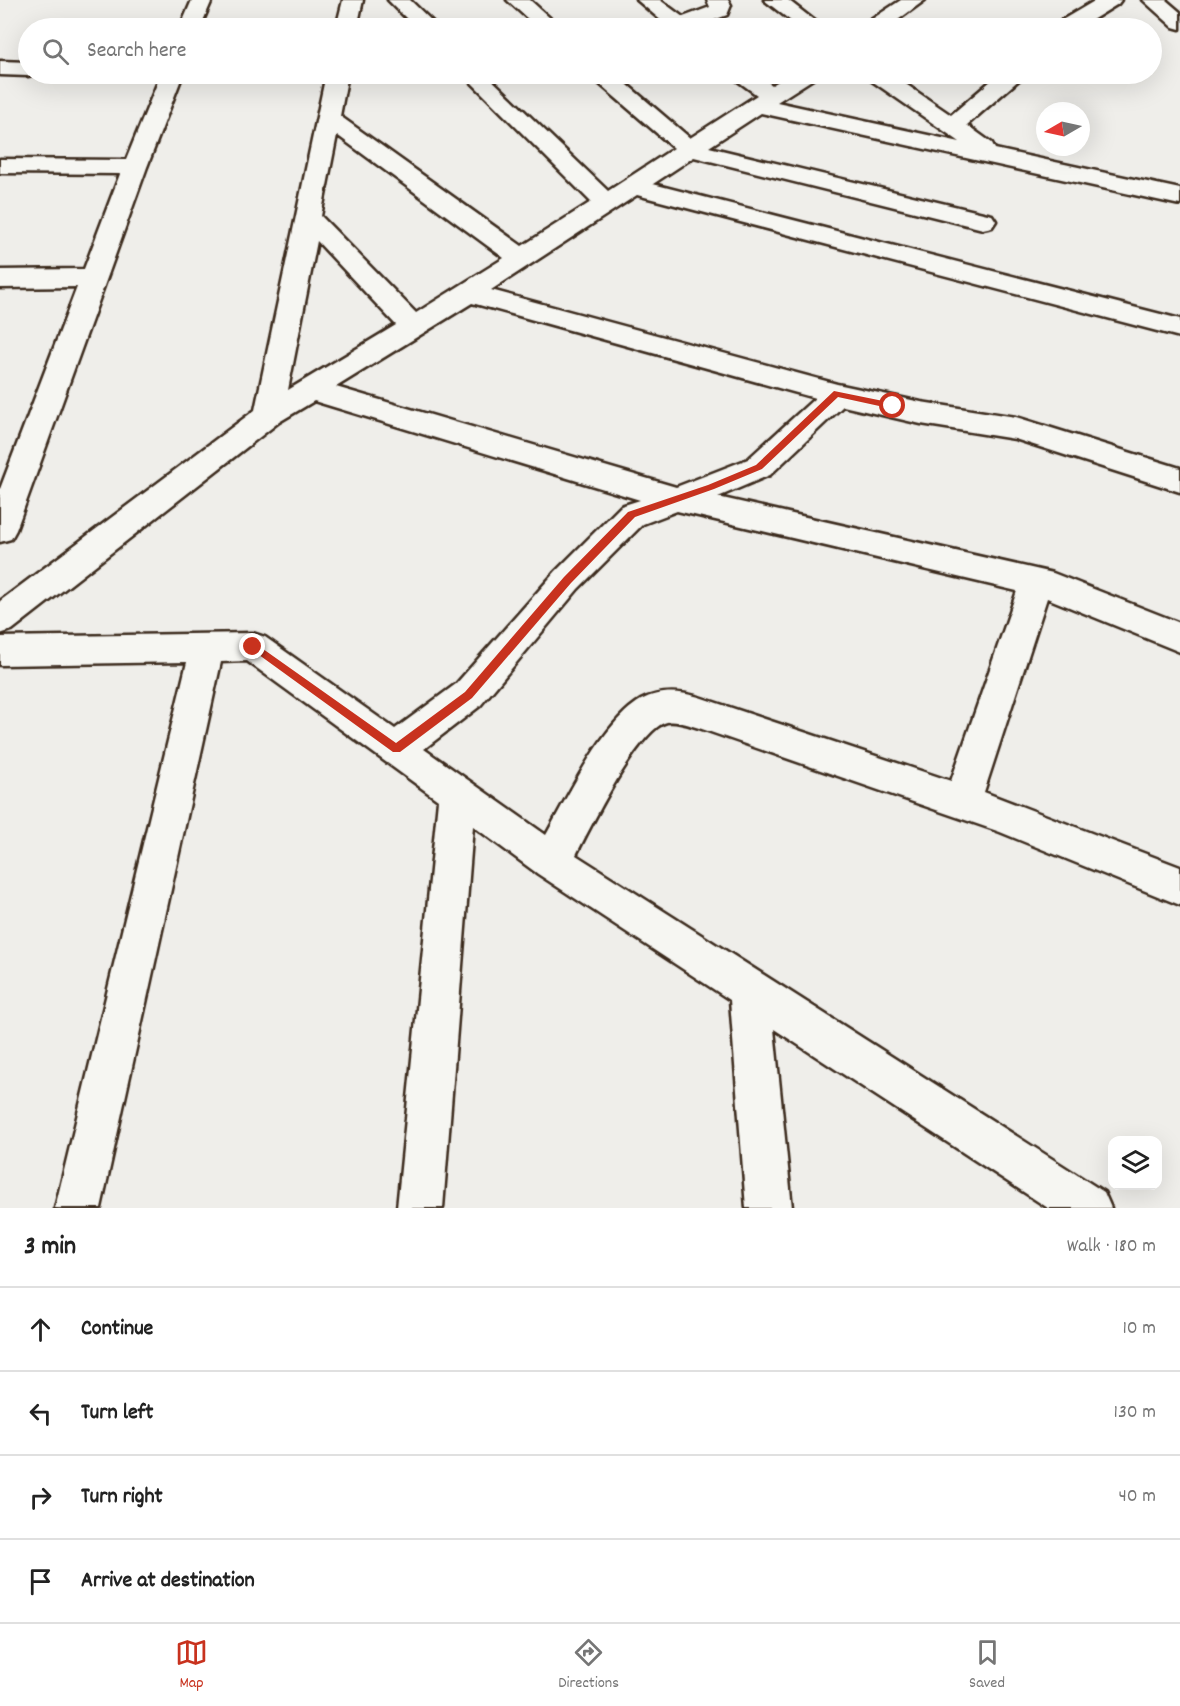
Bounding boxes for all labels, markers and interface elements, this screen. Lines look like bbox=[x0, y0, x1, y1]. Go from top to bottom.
search box bbox=[18, 18, 1162, 84]
icon: search bbox=[39, 35, 72, 68]
text: Search here bbox=[87, 36, 186, 67]
north arrow bbox=[1036, 102, 1090, 156]
route start bbox=[879, 392, 905, 418]
route end bbox=[239, 633, 265, 659]
map controls bbox=[1108, 1136, 1162, 1190]
button: layers bbox=[1108, 1136, 1162, 1190]
text: 3 min bbox=[24, 1229, 76, 1266]
text: Walk · 180 m bbox=[1067, 1233, 1156, 1261]
icon: ahead bbox=[24, 1313, 57, 1346]
text: Continue bbox=[81, 1314, 153, 1345]
text: 10 m bbox=[1122, 1315, 1156, 1343]
icon: left bbox=[24, 1397, 57, 1430]
text: Turn left bbox=[81, 1398, 153, 1429]
text: 130 m bbox=[1114, 1399, 1156, 1427]
icon: right bbox=[24, 1481, 57, 1514]
text: Turn right bbox=[81, 1482, 163, 1513]
text: 40 m bbox=[1118, 1483, 1156, 1511]
icon: arrive bbox=[24, 1565, 57, 1598]
text: Arrive at destination bbox=[81, 1566, 255, 1597]
tab: Map bbox=[175, 1636, 208, 1695]
tab: Directions bbox=[558, 1636, 619, 1695]
tab: Saved bbox=[969, 1636, 1005, 1695]

